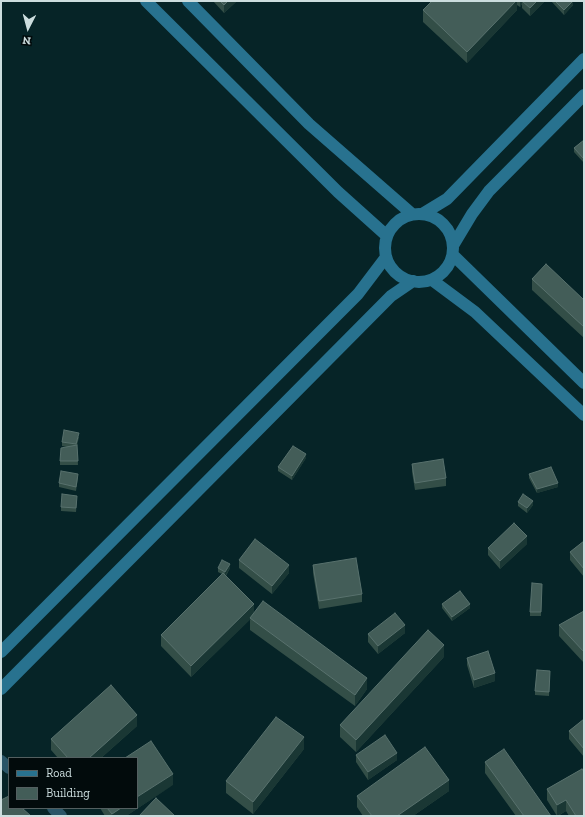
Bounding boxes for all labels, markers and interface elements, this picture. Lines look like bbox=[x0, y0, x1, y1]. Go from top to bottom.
north arrow bbox=[8, 8, 48, 48]
text: N bbox=[22, 34, 32, 47]
legend bbox=[8, 757, 138, 809]
text: Road bbox=[46, 766, 72, 780]
text: Building bbox=[46, 786, 90, 800]

